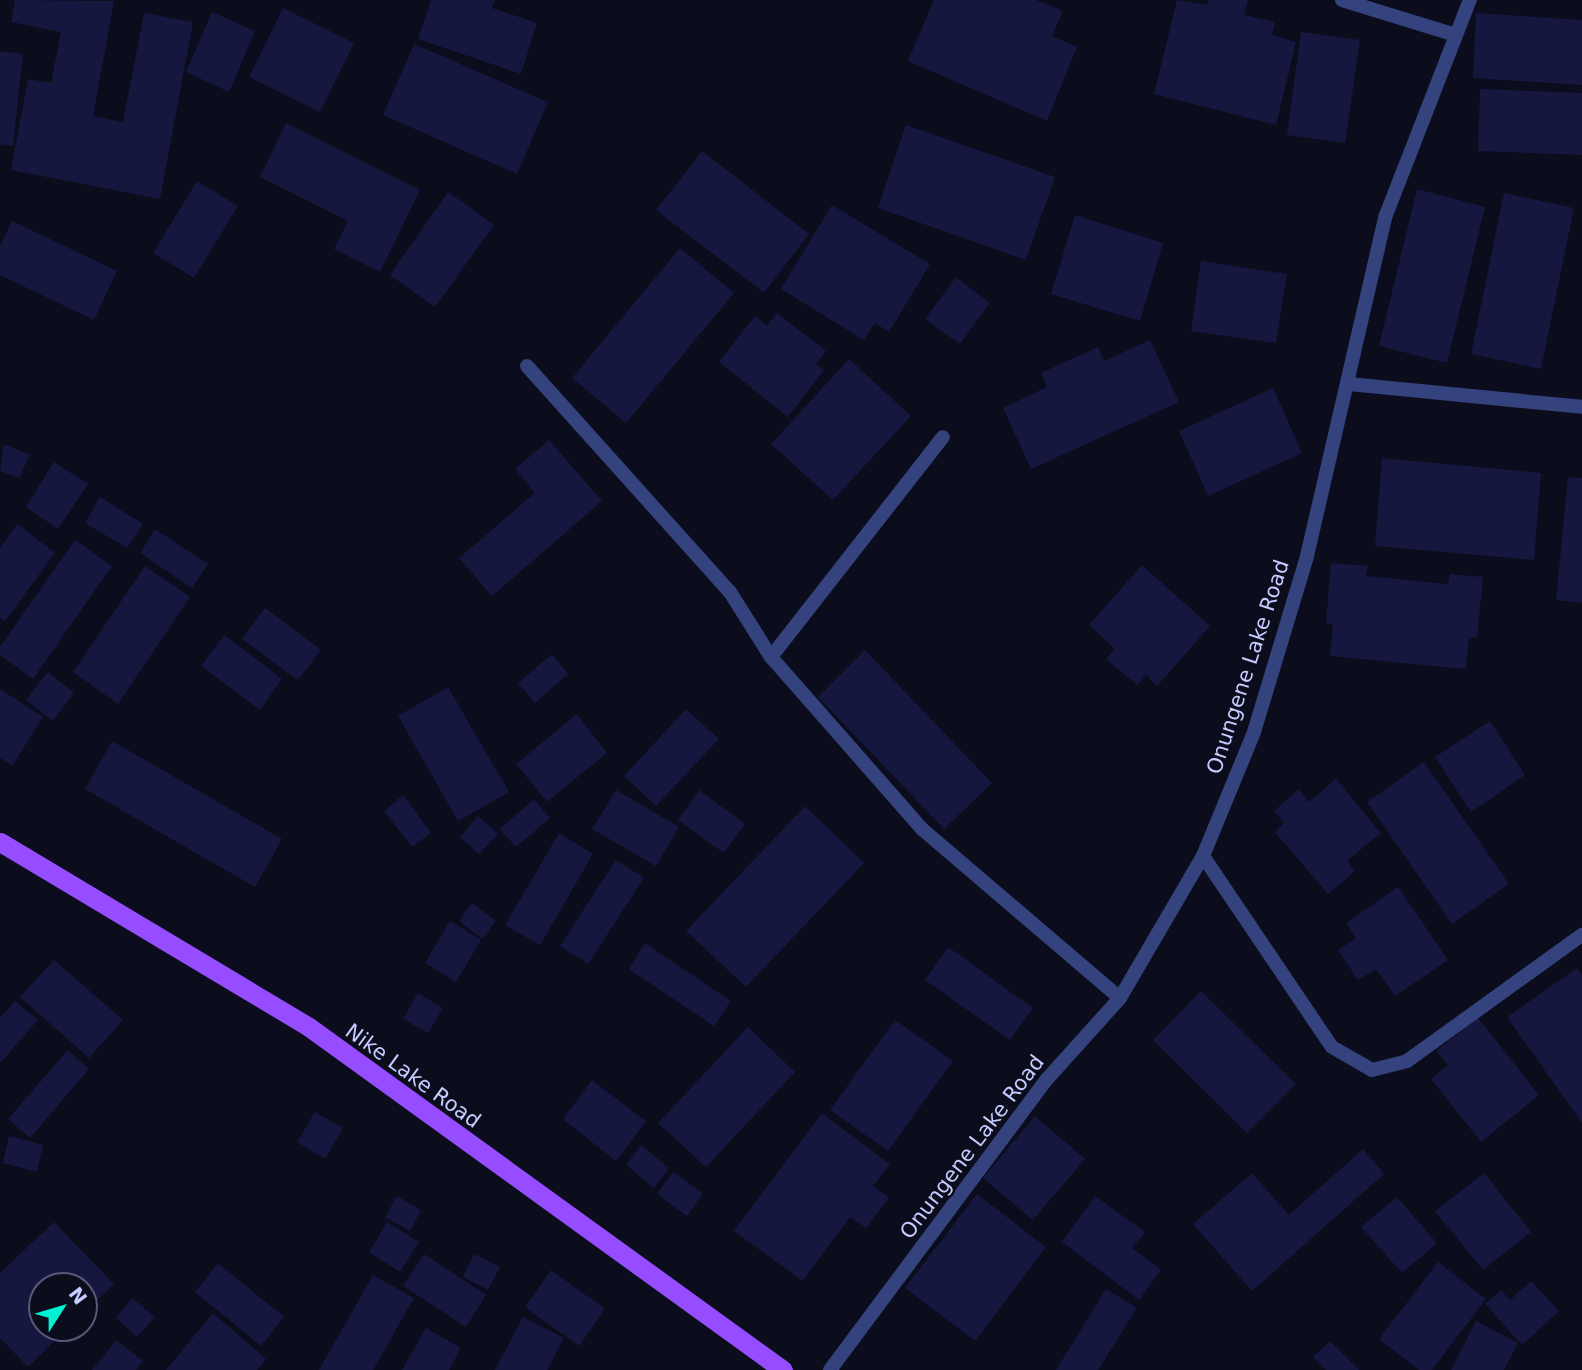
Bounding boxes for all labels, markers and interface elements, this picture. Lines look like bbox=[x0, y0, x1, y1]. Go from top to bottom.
street label: Onungene Lake Road bbox=[1201, 557, 1295, 777]
street label: Nike Lake Road bbox=[341, 1019, 485, 1133]
street label: Onungene Lake Road bbox=[895, 1050, 1049, 1244]
north arrow bbox=[28, 1272, 98, 1342]
text: N bbox=[65, 1283, 92, 1309]

